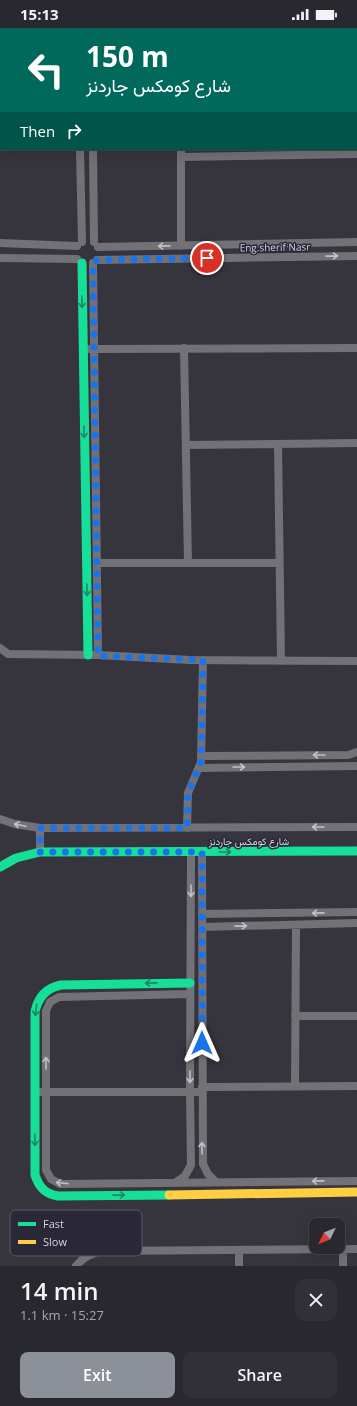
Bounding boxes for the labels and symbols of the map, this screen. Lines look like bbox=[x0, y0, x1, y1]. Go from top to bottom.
street label: Eng.sherif Nasr bbox=[239, 239, 311, 255]
pin bbox=[190, 241, 224, 275]
one-way arrow bbox=[158, 242, 171, 250]
one-way arrow bbox=[325, 252, 338, 260]
one-way arrow bbox=[78, 295, 86, 308]
one-way arrow bbox=[80, 425, 88, 438]
one-way arrow bbox=[83, 583, 90, 596]
one-way arrow bbox=[313, 751, 326, 759]
one-way arrow bbox=[232, 764, 245, 771]
one-way arrow bbox=[14, 820, 27, 828]
one-way arrow bbox=[312, 823, 325, 831]
street label: شارع كومكس جاردنز bbox=[208, 834, 289, 848]
one-way arrow bbox=[218, 848, 231, 856]
one-way arrow bbox=[187, 884, 195, 897]
one-way arrow bbox=[312, 909, 325, 917]
one-way arrow bbox=[234, 922, 247, 930]
one-way arrow bbox=[145, 980, 158, 987]
one-way arrow bbox=[32, 1003, 39, 1016]
position arrow bbox=[181, 1022, 223, 1064]
one-way arrow bbox=[42, 1057, 50, 1070]
one-way arrow bbox=[186, 1070, 194, 1083]
one-way arrow bbox=[31, 1133, 39, 1146]
one-way arrow bbox=[198, 1142, 206, 1155]
one-way arrow bbox=[312, 1177, 325, 1185]
one-way arrow bbox=[56, 1179, 69, 1187]
one-way arrow bbox=[112, 1191, 125, 1199]
legend bbox=[10, 1210, 142, 1256]
text: Fast bbox=[43, 1216, 64, 1231]
north arrow bbox=[309, 1218, 345, 1254]
text: Slow bbox=[43, 1234, 67, 1249]

